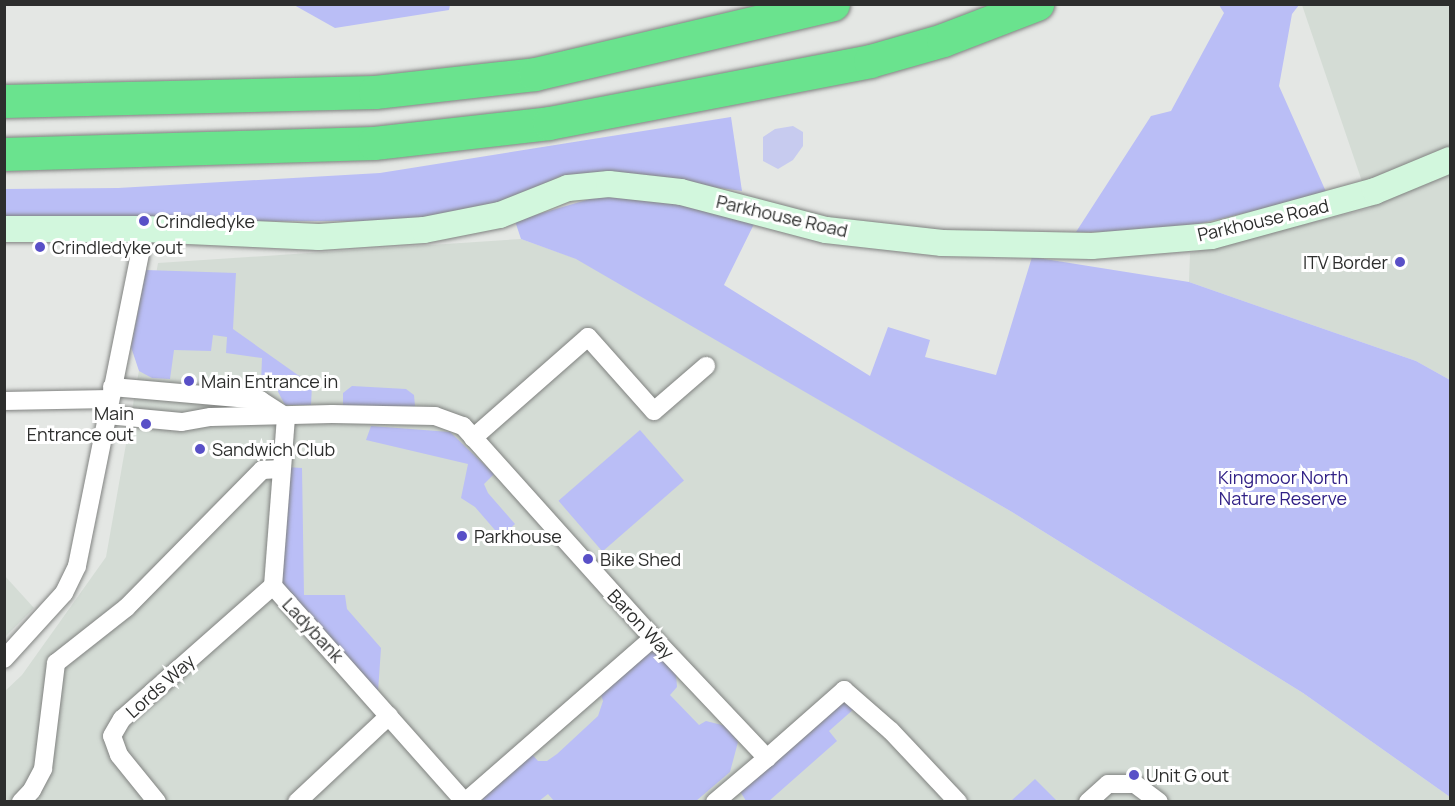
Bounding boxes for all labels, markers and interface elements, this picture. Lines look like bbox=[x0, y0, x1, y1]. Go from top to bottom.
street label: Parkhouse Road bbox=[714, 190, 850, 242]
street label: Parkhouse Road bbox=[1195, 194, 1331, 246]
place label: Crindledyke bbox=[156, 210, 255, 232]
marker: Crindledyke bbox=[137, 214, 151, 228]
place label: Crindledyke out bbox=[52, 236, 183, 258]
marker: Crindledyke out bbox=[33, 240, 47, 254]
place label: ITV Border bbox=[1303, 251, 1388, 273]
marker: ITV Border bbox=[1393, 255, 1407, 269]
place label: Main Entrance in bbox=[201, 370, 338, 392]
marker: Main Entrance in bbox=[182, 374, 196, 388]
place label: Main Entrance out bbox=[27, 403, 134, 446]
marker: Main Entrance out bbox=[139, 417, 153, 431]
place label: Sandwich Club bbox=[212, 438, 335, 460]
marker: Sandwich Club bbox=[193, 442, 207, 456]
park label: Kingmoor North Nature Reserve bbox=[1218, 467, 1348, 510]
place label: Parkhouse bbox=[474, 525, 562, 547]
marker: Parkhouse bbox=[455, 529, 469, 543]
place label: Bike Shed bbox=[600, 548, 681, 570]
marker: Bike Shed bbox=[581, 552, 595, 566]
street label: Baron Way bbox=[603, 585, 679, 663]
street label: Ladybank bbox=[278, 594, 348, 666]
street label: Lords Way bbox=[121, 650, 199, 722]
place label: Unit G out bbox=[1146, 764, 1229, 786]
marker: Unit G out bbox=[1127, 768, 1141, 782]

